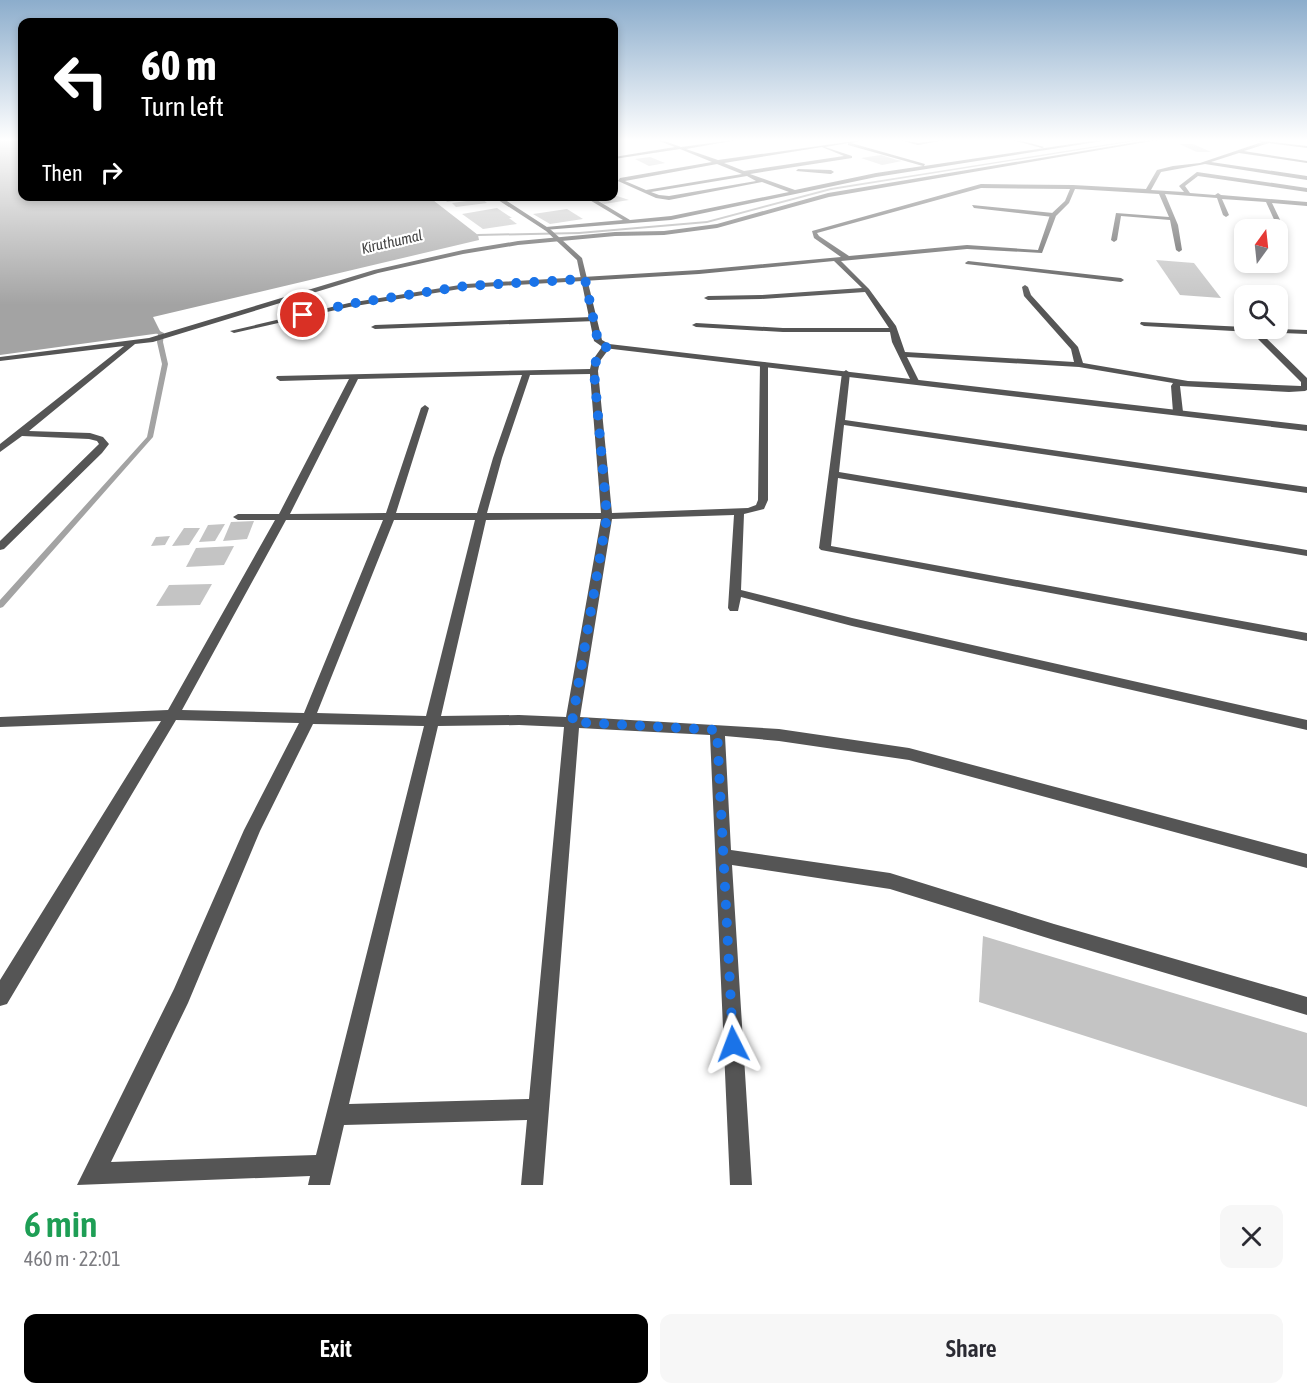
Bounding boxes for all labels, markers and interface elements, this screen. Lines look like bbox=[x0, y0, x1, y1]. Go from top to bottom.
text: 60 m bbox=[141, 41, 216, 89]
icon: left bbox=[42, 42, 120, 120]
text: Turn left bbox=[141, 91, 224, 122]
icon: right bbox=[95, 156, 128, 189]
text: Then bbox=[42, 160, 83, 186]
north arrow bbox=[1234, 219, 1288, 273]
map controls bbox=[1234, 219, 1288, 339]
water label: Kiruthumal bbox=[360, 226, 424, 257]
button: search bbox=[1234, 285, 1288, 339]
pin bbox=[277, 289, 328, 340]
icon: arrive bbox=[286, 298, 319, 331]
position arrow bbox=[701, 1012, 765, 1076]
text: 6 min bbox=[24, 1203, 98, 1245]
button: close bbox=[1220, 1205, 1283, 1268]
text: 460 m · 22:01 bbox=[24, 1247, 121, 1270]
button: Exit bbox=[24, 1314, 648, 1383]
button: Share bbox=[660, 1314, 1283, 1383]

